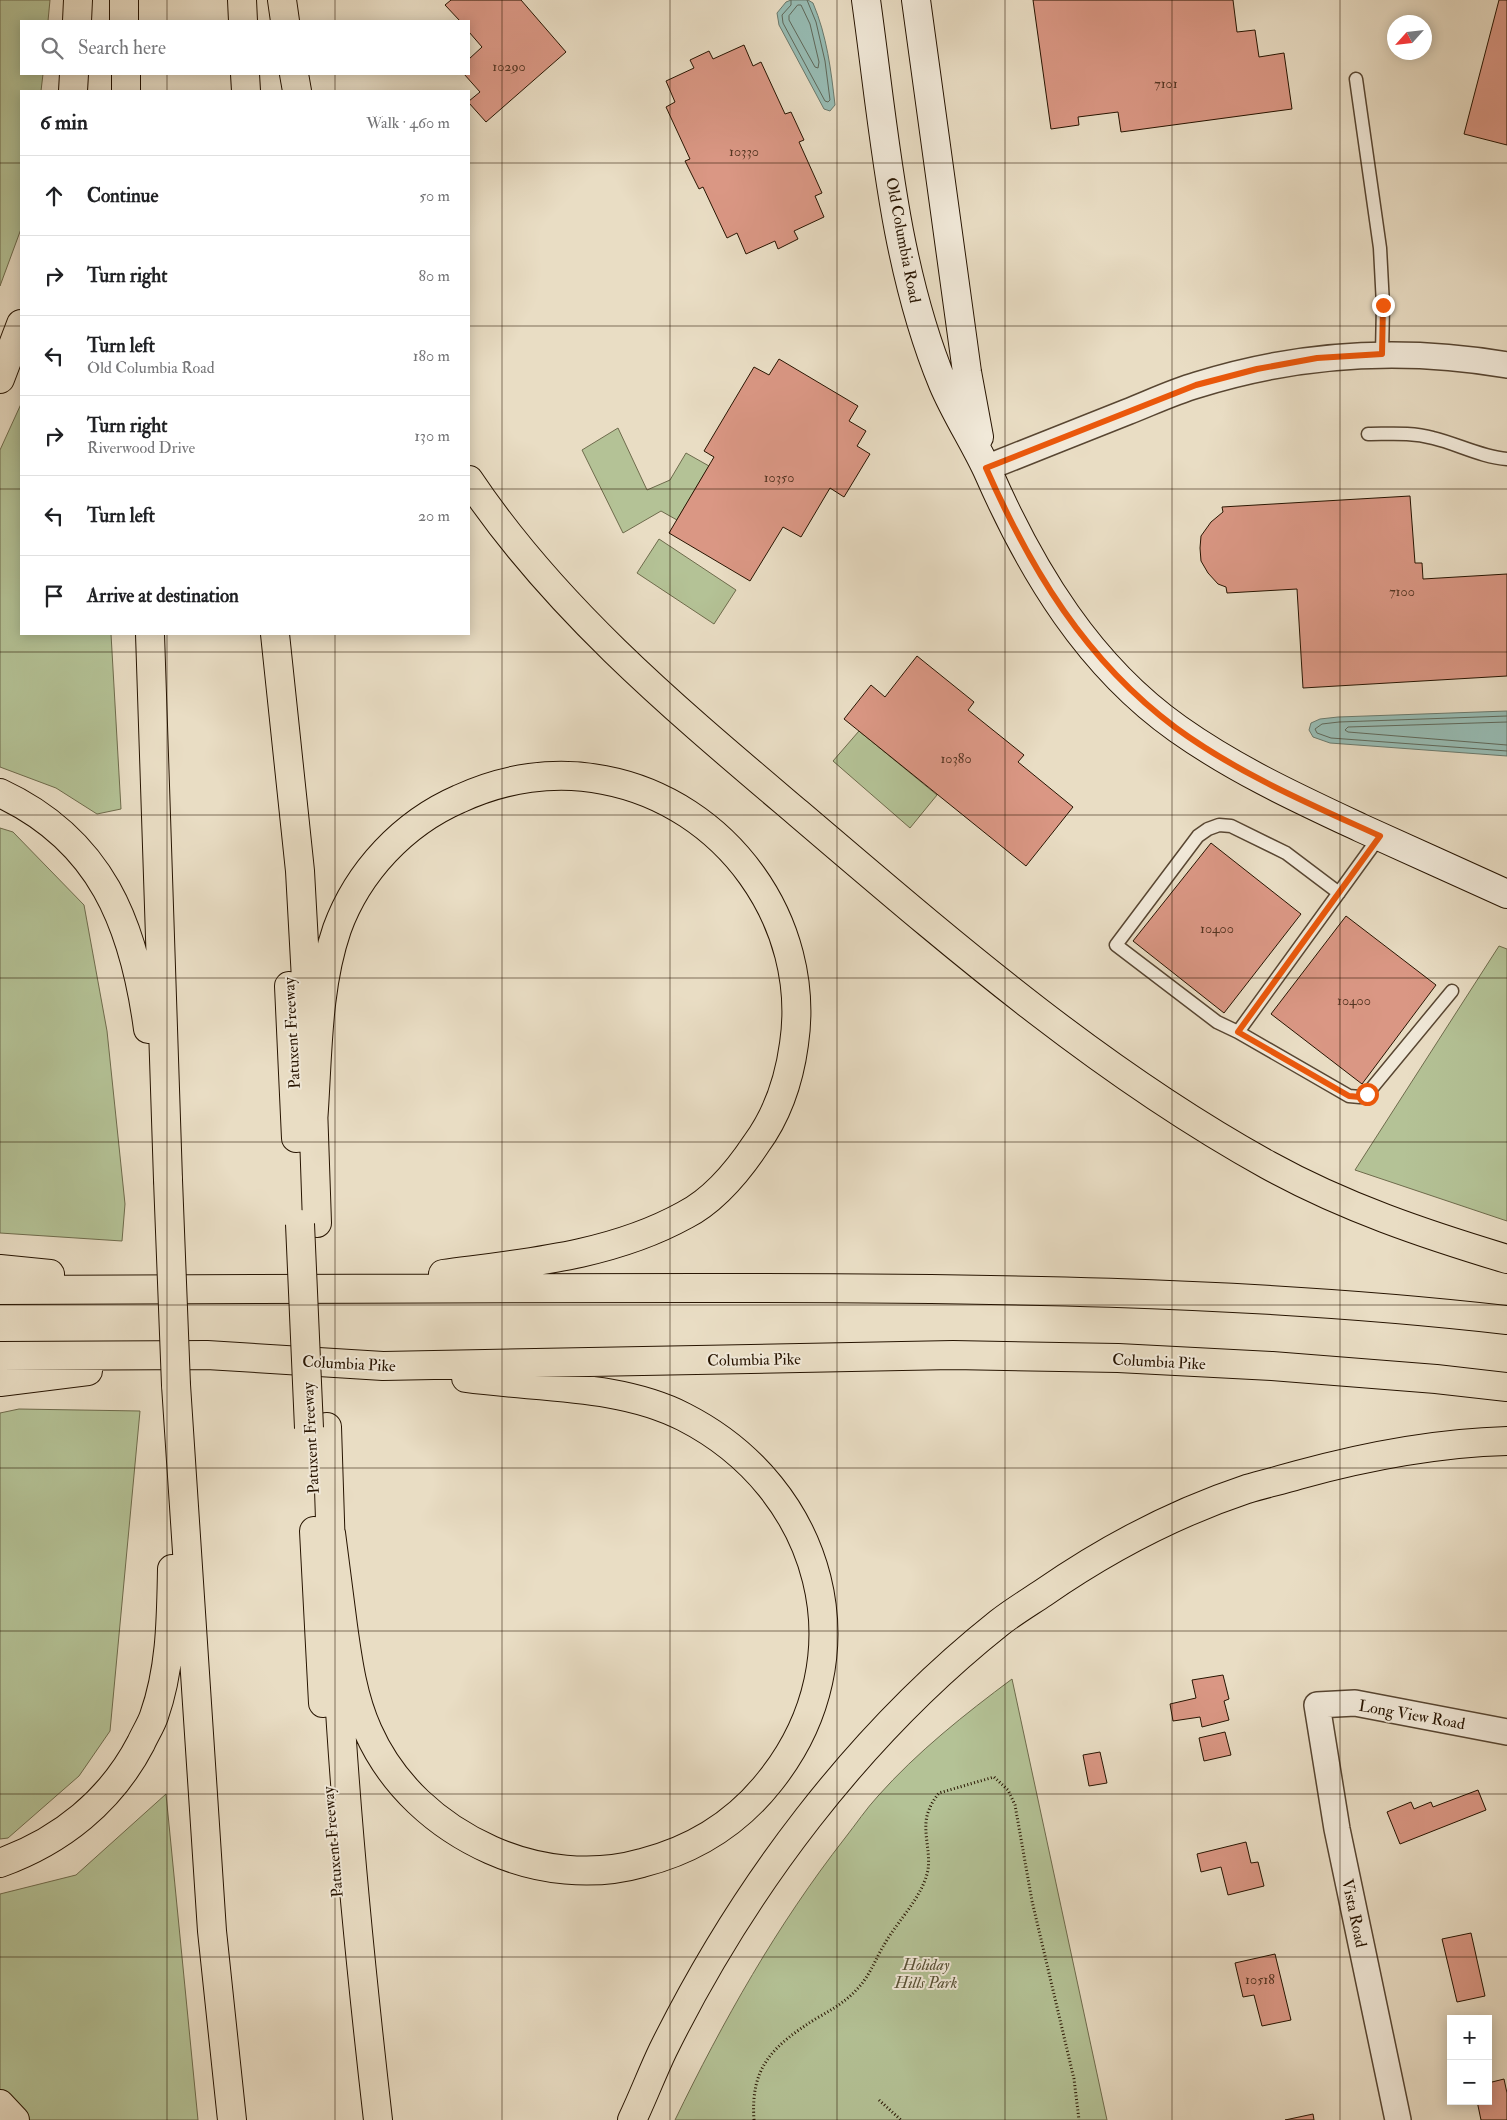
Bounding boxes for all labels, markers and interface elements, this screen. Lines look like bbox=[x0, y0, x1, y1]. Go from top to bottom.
north arrow bbox=[1387, 15, 1432, 60]
search box bbox=[20, 20, 470, 75]
icon: search bbox=[38, 34, 66, 62]
text: Search here bbox=[78, 36, 166, 60]
house number: 10290 bbox=[492, 58, 526, 75]
house number: 7101 bbox=[1154, 75, 1178, 92]
text: 6 min bbox=[40, 109, 88, 136]
text: Walk · 460 m bbox=[366, 113, 450, 133]
house number: 10330 bbox=[729, 143, 759, 160]
street label: Old Columbia Road bbox=[881, 176, 925, 305]
icon: ahead bbox=[40, 182, 68, 210]
text: Continue bbox=[87, 184, 158, 208]
text: 50 m bbox=[419, 186, 450, 206]
icon: right bbox=[40, 262, 68, 290]
text: Turn right bbox=[87, 264, 167, 288]
text: 80 m bbox=[419, 266, 450, 286]
route end bbox=[1372, 294, 1395, 317]
text: Turn left bbox=[87, 334, 155, 358]
icon: left bbox=[40, 342, 68, 370]
text: 180 m bbox=[413, 346, 450, 366]
text: Old Columbia Road bbox=[87, 358, 215, 378]
text: Turn right bbox=[87, 414, 167, 438]
icon: right bbox=[40, 422, 68, 450]
text: 130 m bbox=[414, 426, 450, 446]
text: Riverwood Drive bbox=[87, 438, 195, 458]
house number: 10350 bbox=[764, 469, 794, 486]
icon: left bbox=[40, 502, 68, 530]
text: Turn left bbox=[87, 504, 155, 528]
text: 20 m bbox=[418, 506, 450, 526]
icon: arrive bbox=[40, 582, 68, 610]
house number: 7100 bbox=[1389, 583, 1415, 600]
text: Arrive at destination bbox=[87, 584, 239, 608]
house number: 10380 bbox=[940, 750, 972, 767]
house number: 10400 bbox=[1200, 920, 1234, 937]
street label: Patuxent Freeway bbox=[279, 976, 305, 1089]
house number: 10400 bbox=[1337, 992, 1371, 1009]
route start bbox=[1356, 1083, 1379, 1106]
street label: Columbia Pike bbox=[707, 1349, 801, 1371]
street label: Columbia Pike bbox=[1112, 1350, 1207, 1374]
street label: Columbia Pike bbox=[302, 1352, 397, 1376]
street label: Patuxent Freeway bbox=[298, 1381, 324, 1494]
street label: Long View Road bbox=[1357, 1696, 1467, 1734]
street label: Patuxent Freeway bbox=[318, 1784, 348, 1898]
street label: Vista Road bbox=[1337, 1877, 1371, 1949]
park label: Holiday Hills Park bbox=[894, 1955, 958, 1993]
house number: 10518 bbox=[1245, 1971, 1275, 1988]
map controls bbox=[1447, 2015, 1492, 2105]
button: + bbox=[1447, 2015, 1492, 2060]
button: − bbox=[1447, 2060, 1492, 2105]

